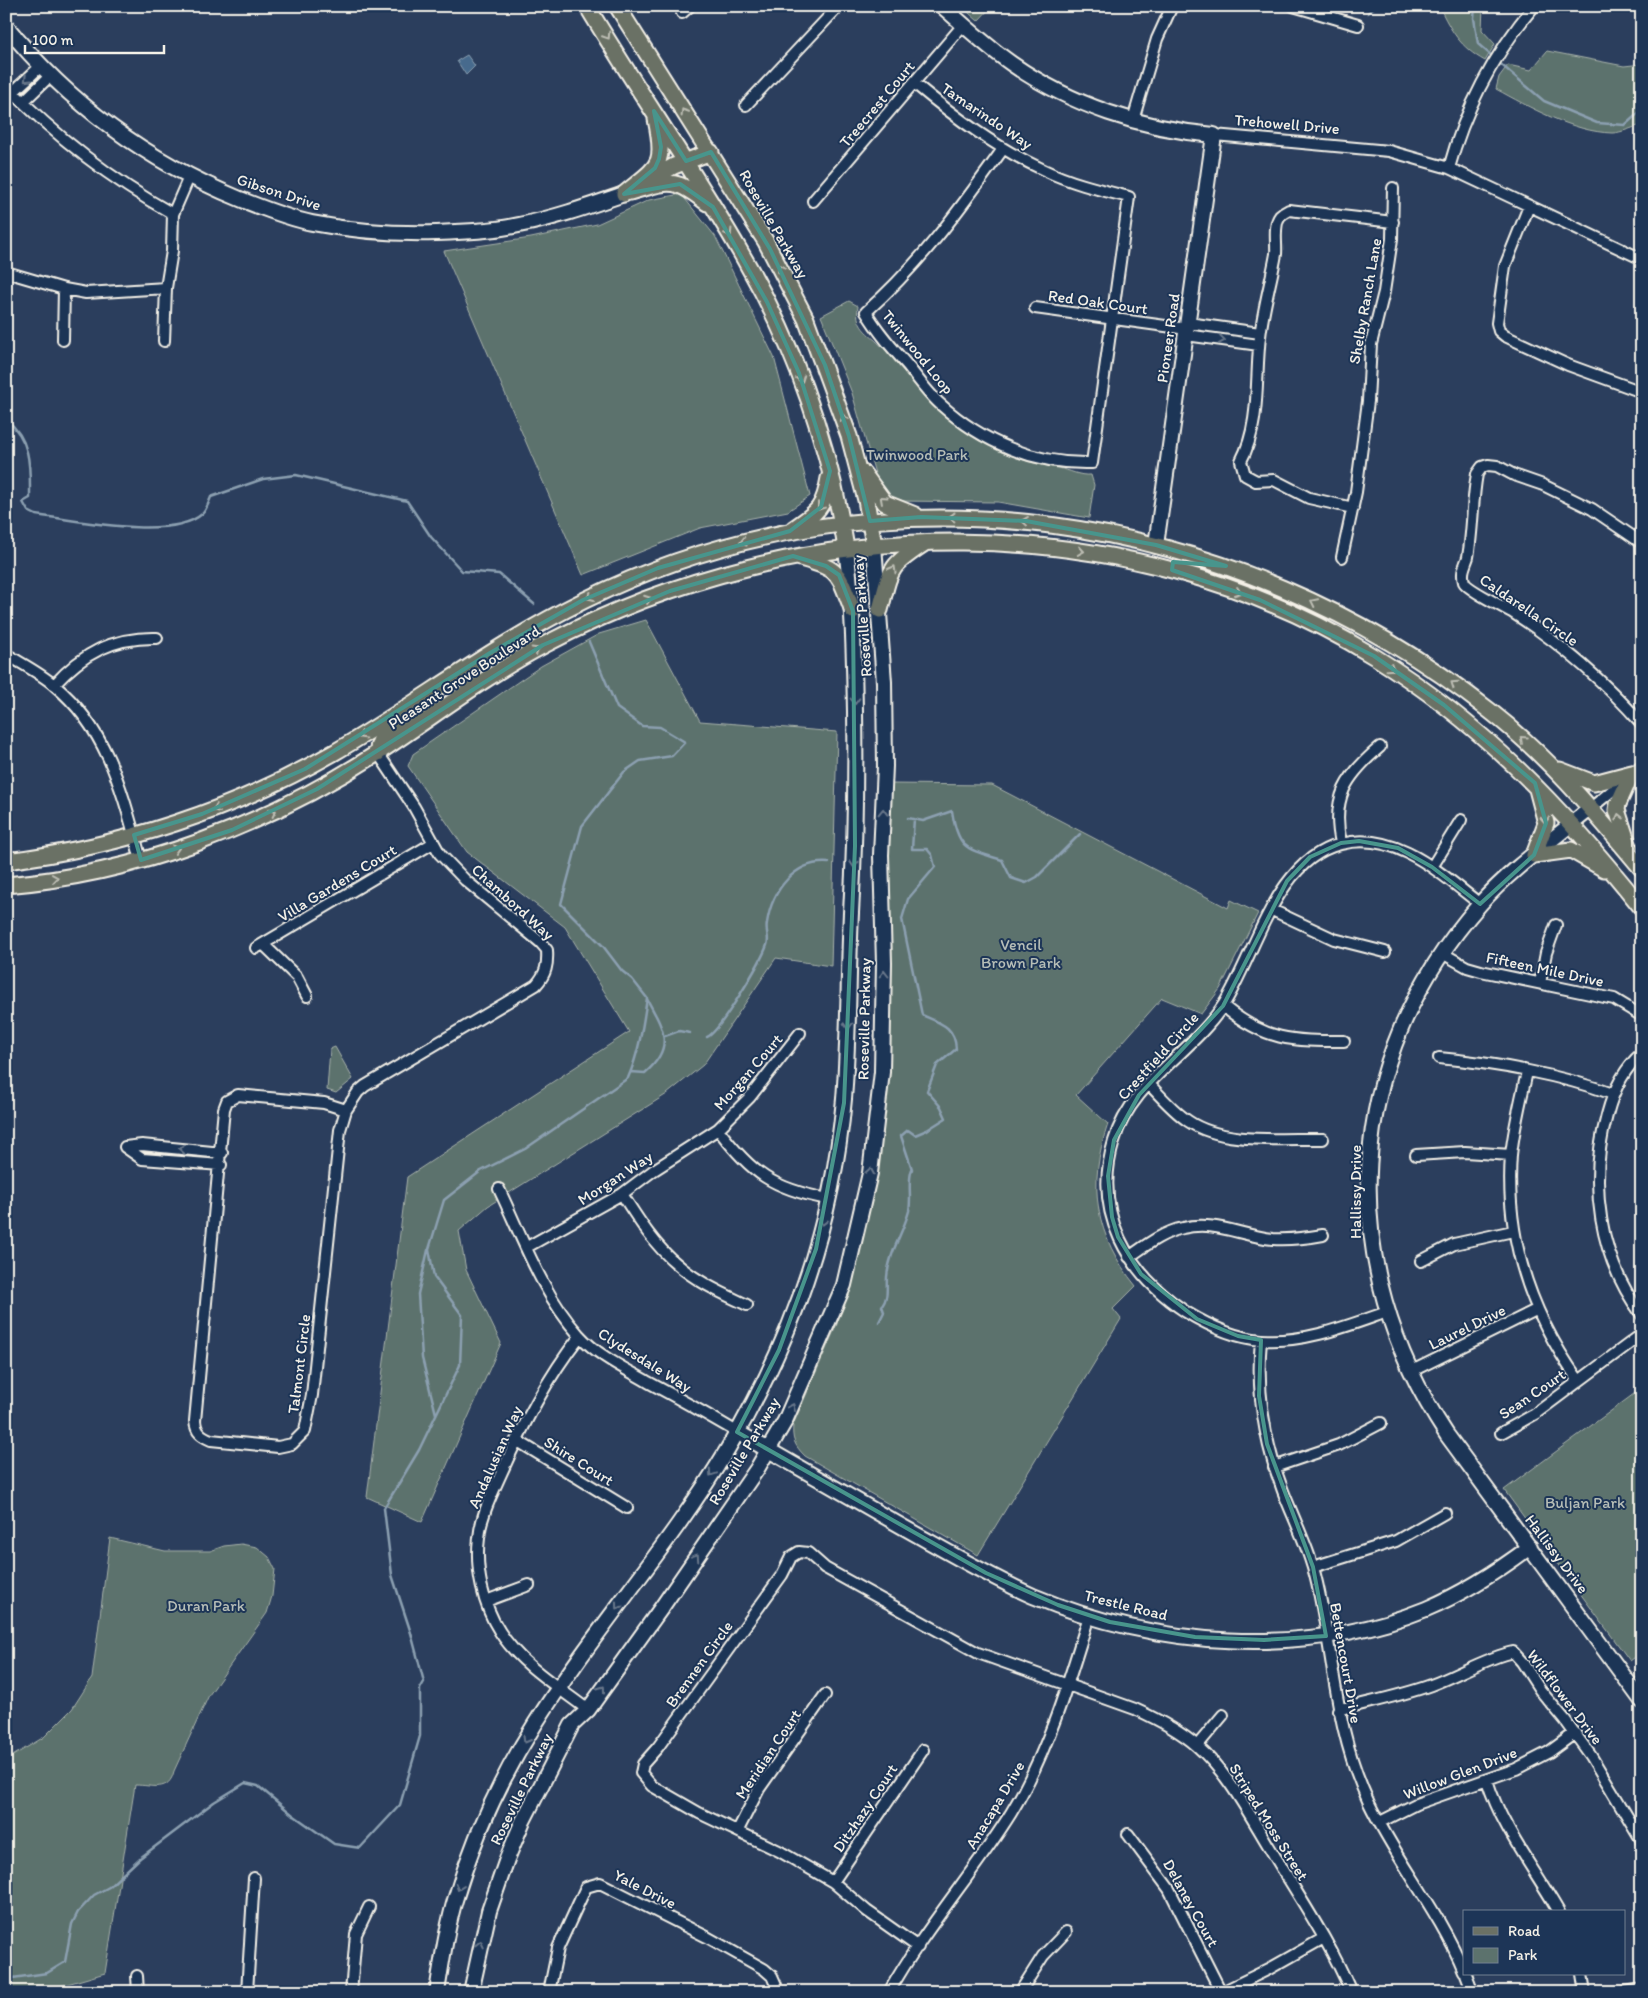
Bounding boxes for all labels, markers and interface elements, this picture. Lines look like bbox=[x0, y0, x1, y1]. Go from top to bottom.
scale bar bbox=[25, 22, 164, 54]
text: 100 m bbox=[32, 31, 74, 49]
one-way arrow bbox=[600, 31, 610, 40]
street label: Treecrest Court bbox=[835, 57, 919, 151]
one-way arrow bbox=[24, 73, 33, 82]
street label: Tamarindo Way bbox=[938, 79, 1037, 154]
one-way arrow bbox=[681, 108, 690, 117]
street label: Trehowell Drive bbox=[1234, 110, 1340, 138]
street label: Roseville Parkway bbox=[735, 166, 813, 282]
street label: Gibson Drive bbox=[234, 169, 324, 215]
one-way arrow bbox=[722, 228, 732, 237]
street label: Shelby Ranch Lane bbox=[1345, 237, 1385, 365]
one-way arrow bbox=[777, 265, 787, 274]
street label: Red Oak Court bbox=[1047, 286, 1149, 318]
street label: Pioneer Road bbox=[1152, 292, 1184, 384]
street label: Twinwood Loop bbox=[878, 306, 958, 398]
one-way arrow bbox=[1219, 334, 1227, 345]
one-way arrow bbox=[795, 374, 805, 382]
one-way arrow bbox=[839, 414, 849, 422]
park label: Twinwood Park bbox=[866, 445, 969, 464]
one-way arrow bbox=[879, 496, 888, 505]
one-way arrow bbox=[816, 502, 825, 511]
one-way arrow bbox=[948, 512, 956, 522]
one-way arrow bbox=[1021, 516, 1029, 527]
one-way arrow bbox=[738, 536, 747, 547]
one-way arrow bbox=[1077, 546, 1085, 556]
street label: Roseville Parkway bbox=[848, 554, 876, 678]
one-way arrow bbox=[887, 566, 897, 575]
street label: Caldarella Circle bbox=[1476, 570, 1582, 650]
one-way arrow bbox=[1233, 586, 1242, 596]
one-way arrow bbox=[586, 591, 595, 602]
one-way arrow bbox=[643, 595, 652, 605]
one-way arrow bbox=[1310, 597, 1319, 608]
street label: Pleasant Grove Boulevard bbox=[384, 621, 544, 733]
one-way arrow bbox=[530, 646, 539, 656]
one-way arrow bbox=[1386, 661, 1395, 671]
one-way arrow bbox=[1450, 681, 1460, 690]
one-way arrow bbox=[850, 698, 860, 705]
one-way arrow bbox=[358, 730, 367, 740]
one-way arrow bbox=[1519, 736, 1528, 745]
one-way arrow bbox=[213, 803, 221, 813]
one-way arrow bbox=[268, 808, 277, 818]
one-way arrow bbox=[877, 808, 888, 816]
one-way arrow bbox=[1614, 812, 1625, 821]
one-way arrow bbox=[1539, 816, 1550, 824]
street label: Villa Gardens Court bbox=[274, 840, 400, 926]
one-way arrow bbox=[172, 845, 180, 855]
street label: Chambord Way bbox=[468, 860, 559, 944]
one-way arrow bbox=[848, 860, 859, 868]
one-way arrow bbox=[50, 874, 59, 884]
park label: Vencil Brown Park bbox=[981, 935, 1061, 972]
street label: Fifteen Mile Drive bbox=[1484, 947, 1606, 991]
street label: Roseville Parkway bbox=[853, 957, 875, 1080]
one-way arrow bbox=[879, 970, 889, 978]
street label: Crestfield Circle bbox=[1113, 1008, 1203, 1104]
one-way arrow bbox=[842, 1022, 853, 1030]
street label: Morgan Court bbox=[710, 1030, 786, 1114]
one-way arrow bbox=[178, 1144, 186, 1155]
street label: Hallissy Drive bbox=[1346, 1145, 1365, 1239]
street label: Morgan Way bbox=[574, 1147, 656, 1209]
one-way arrow bbox=[864, 1167, 874, 1175]
one-way arrow bbox=[818, 1217, 829, 1226]
street label: Laurel Drive bbox=[1425, 1300, 1509, 1354]
street label: Talmont Circle bbox=[283, 1313, 315, 1415]
street label: Clydesdale Way bbox=[595, 1324, 696, 1397]
street label: Sean Court bbox=[1495, 1365, 1569, 1423]
street label: Roseville Parkway bbox=[704, 1393, 784, 1508]
street label: Andalusian Way bbox=[464, 1402, 526, 1511]
one-way arrow bbox=[785, 1403, 796, 1412]
street label: Shire Court bbox=[541, 1432, 617, 1490]
one-way arrow bbox=[709, 1468, 718, 1477]
park label: Buljan Park bbox=[1545, 1493, 1625, 1512]
street label: Hallissy Drive bbox=[1521, 1511, 1593, 1597]
one-way arrow bbox=[690, 1553, 699, 1563]
street label: Trestle Road bbox=[1082, 1585, 1170, 1625]
park label: Duran Park bbox=[167, 1596, 246, 1615]
one-way arrow bbox=[616, 1600, 624, 1609]
street label: Bettencourt Drive bbox=[1326, 1601, 1366, 1725]
street label: Brennen Circle bbox=[661, 1617, 737, 1711]
street label: Wildflower Drive bbox=[1523, 1646, 1607, 1748]
one-way arrow bbox=[596, 1686, 605, 1695]
street label: Meridian Court bbox=[731, 1706, 805, 1802]
street label: Roseville Parkway bbox=[486, 1729, 557, 1848]
one-way arrow bbox=[522, 1734, 532, 1743]
street label: Willow Glen Drive bbox=[1400, 1743, 1520, 1803]
street label: Anacapa Drive bbox=[961, 1758, 1029, 1852]
street label: Ditzhazy Court bbox=[828, 1760, 902, 1856]
street label: Striped Moss Street bbox=[1225, 1760, 1313, 1884]
street label: Delaney Court bbox=[1159, 1856, 1223, 1950]
street label: Yale Drive bbox=[611, 1865, 679, 1913]
one-way arrow bbox=[455, 1883, 465, 1891]
legend bbox=[1463, 1910, 1626, 1976]
text: Road bbox=[1508, 1922, 1541, 1940]
one-way arrow bbox=[474, 1939, 485, 1948]
text: Park bbox=[1508, 1946, 1538, 1964]

